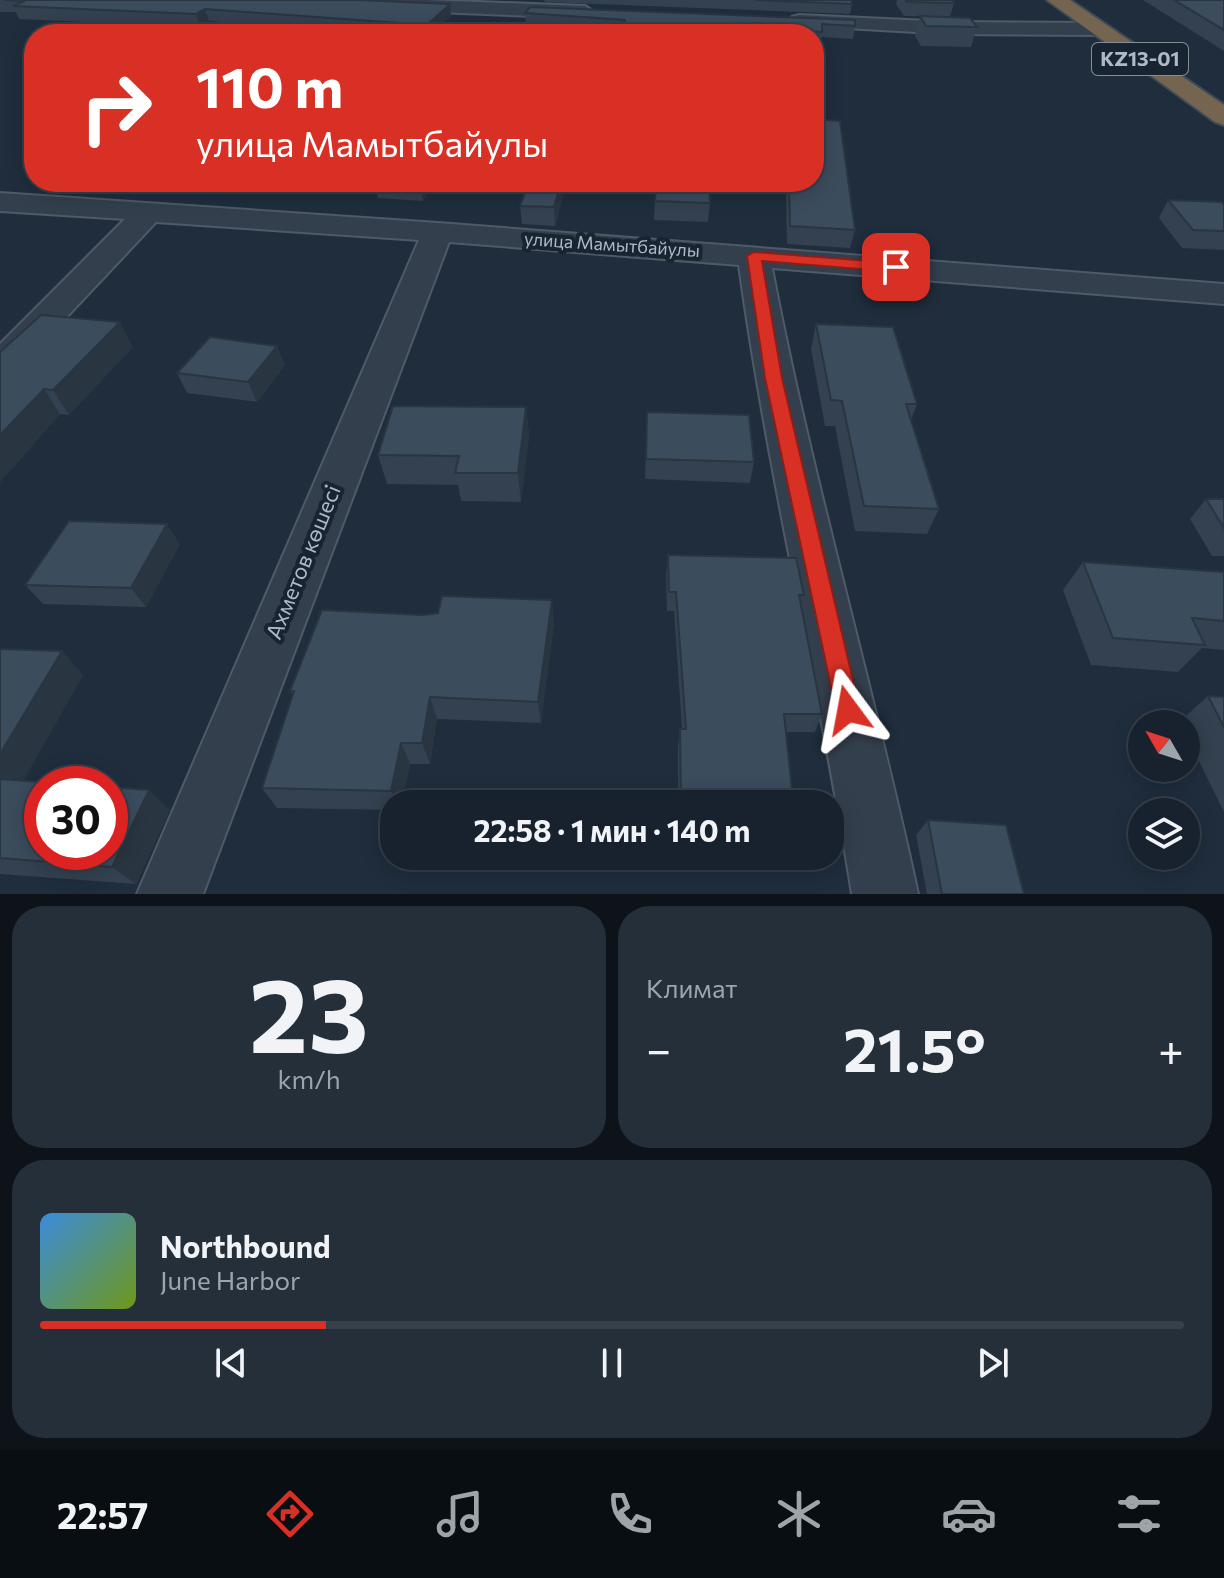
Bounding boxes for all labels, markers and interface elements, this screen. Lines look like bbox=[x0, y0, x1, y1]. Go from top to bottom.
road number: KZ13-01 bbox=[1092, 43, 1188, 75]
text: 110 m bbox=[196, 51, 343, 120]
icon: right bbox=[64, 56, 168, 160]
text: улица Мамытбайулы bbox=[196, 120, 548, 164]
street label: улица Мамытбайулы bbox=[523, 227, 701, 261]
pin bbox=[862, 233, 930, 301]
icon: arrive bbox=[874, 245, 918, 289]
street label: Ахметов көшесі bbox=[259, 481, 346, 643]
position arrow bbox=[806, 668, 890, 752]
north arrow bbox=[1128, 710, 1200, 782]
map controls bbox=[1128, 710, 1200, 870]
speed limit sign: 30 bbox=[24, 766, 128, 870]
button: layers bbox=[1128, 798, 1200, 870]
text: 22:58 · 1 мин · 140 m bbox=[473, 811, 751, 848]
text: 23 bbox=[249, 947, 369, 1074]
text: Климат bbox=[646, 972, 738, 1003]
text: 21.5° bbox=[843, 1011, 986, 1084]
text: − bbox=[646, 1021, 671, 1075]
text: + bbox=[1158, 1021, 1184, 1075]
text: km/h bbox=[277, 1063, 341, 1094]
text: Northbound bbox=[160, 1227, 331, 1264]
text: June Harbor bbox=[160, 1264, 300, 1295]
icon: previous bbox=[209, 1341, 253, 1385]
icon: pause bbox=[590, 1341, 634, 1385]
icon: next bbox=[971, 1341, 1015, 1385]
icon: directions bbox=[262, 1486, 318, 1542]
icon: music bbox=[432, 1486, 488, 1542]
icon: phone bbox=[602, 1486, 658, 1542]
icon: climate bbox=[771, 1486, 827, 1542]
icon: car bbox=[941, 1486, 997, 1542]
icon: filters bbox=[1111, 1486, 1167, 1542]
text: 22:57 bbox=[57, 1492, 148, 1536]

